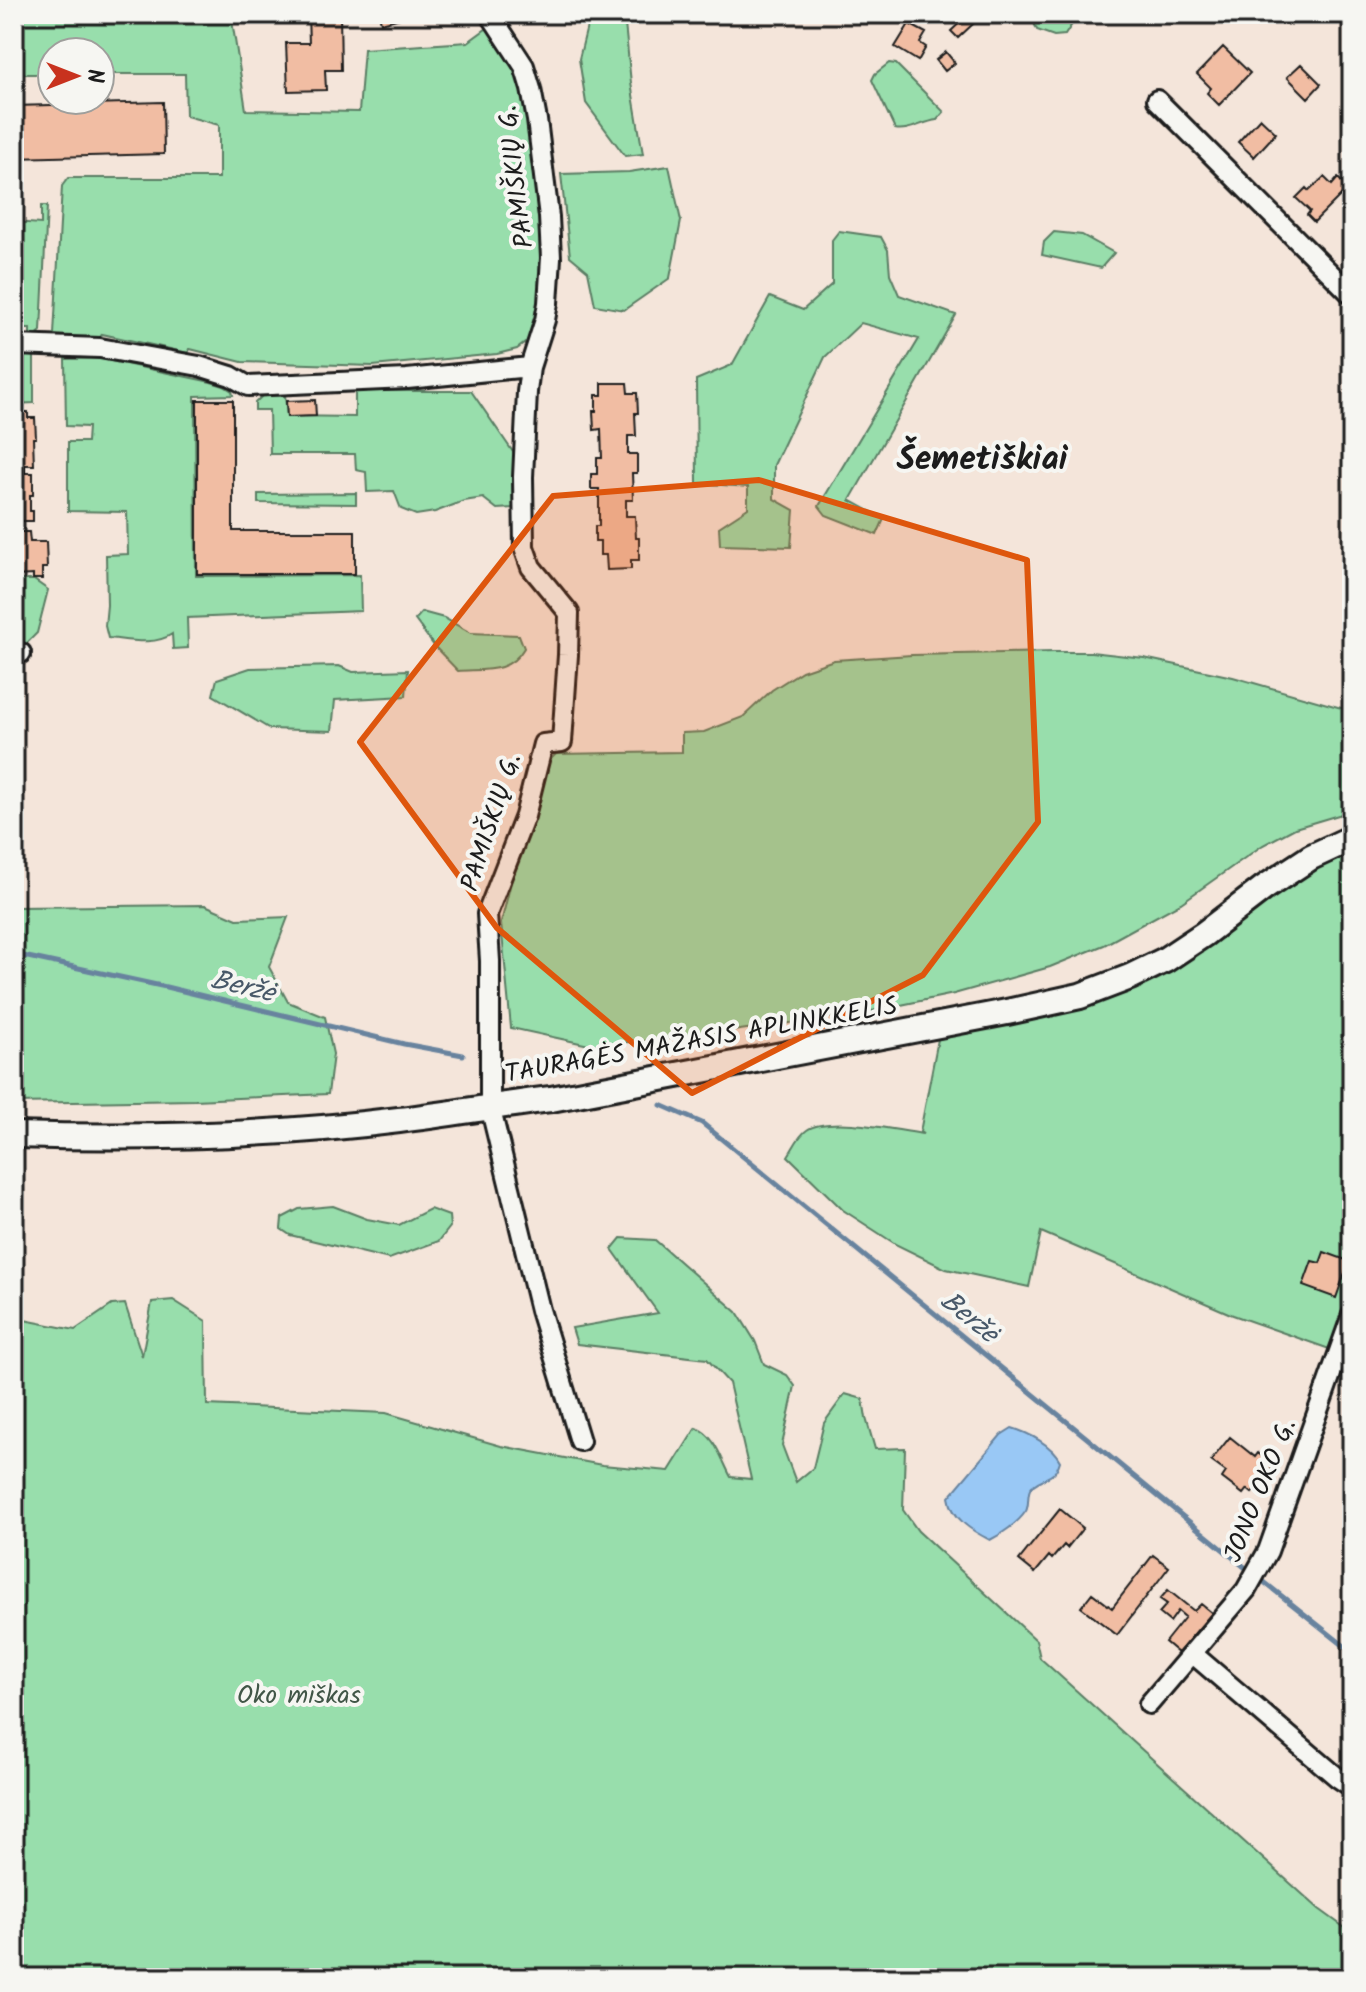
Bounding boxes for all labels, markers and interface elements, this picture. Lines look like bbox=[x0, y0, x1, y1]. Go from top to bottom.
north arrow bbox=[36, 36, 116, 116]
text: N bbox=[76, 69, 111, 83]
street label: PAMIŠKIŲ G. bbox=[487, 103, 547, 250]
district label: Šemetiškiai bbox=[896, 433, 1069, 487]
street label: PAMIŠKIŲ G. bbox=[450, 748, 534, 897]
water label: Beržė bbox=[206, 958, 281, 1017]
street label: TAURAGĖS MAŽASIS APLINKKELIS bbox=[502, 986, 901, 1096]
water label: Beržė bbox=[929, 1280, 1010, 1357]
street label: JONO OKO G. bbox=[1213, 1413, 1309, 1569]
park label: Oko miškas bbox=[237, 1675, 361, 1717]

